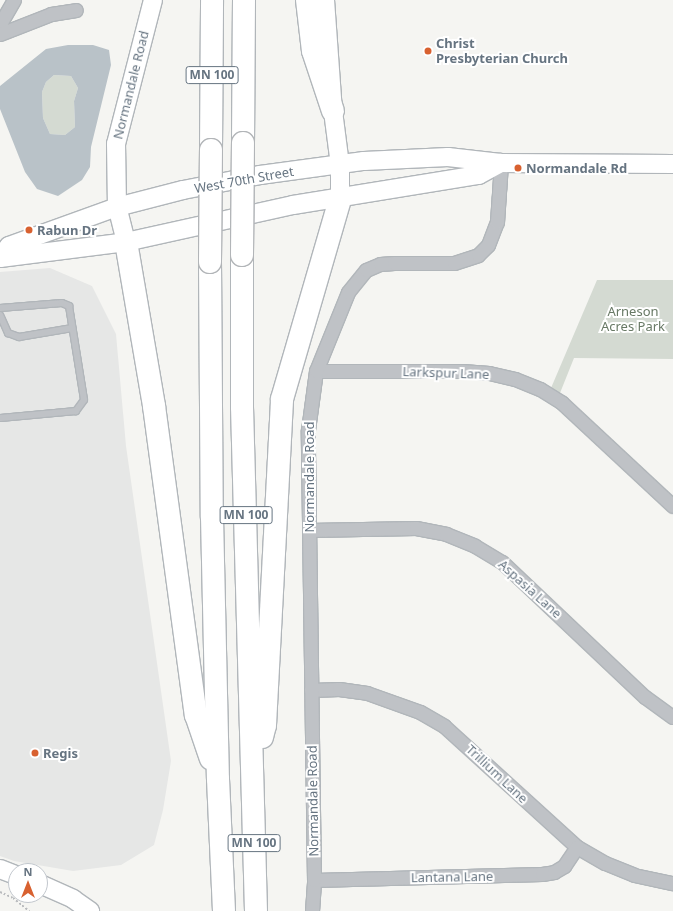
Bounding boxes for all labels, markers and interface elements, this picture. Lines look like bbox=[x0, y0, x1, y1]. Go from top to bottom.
street label: Normandale Road bbox=[110, 29, 152, 141]
place label: Christ Presbyterian Church bbox=[436, 36, 568, 67]
marker: Christ Presbyterian Church bbox=[423, 46, 433, 56]
road number: MN 100 bbox=[185, 65, 239, 85]
place label: Normandale Rd bbox=[526, 160, 627, 176]
marker: Normandale Rd bbox=[513, 163, 523, 173]
street label: West 70th Street bbox=[193, 164, 295, 196]
place label: Rabun Dr bbox=[37, 222, 97, 238]
marker: Rabun Dr bbox=[24, 225, 34, 235]
park label: Arneson Acres Park bbox=[601, 304, 665, 335]
street label: Larkspur Lane bbox=[402, 364, 490, 382]
street label: Normandale Road bbox=[301, 421, 317, 533]
road number: MN 100 bbox=[219, 505, 273, 525]
street label: Aspasia Lane bbox=[495, 557, 565, 621]
street label: Trillium Lane bbox=[463, 742, 531, 806]
place label: Regis bbox=[43, 745, 78, 761]
street label: Normandale Road bbox=[304, 745, 322, 857]
marker: Regis bbox=[30, 748, 40, 758]
road number: MN 100 bbox=[227, 833, 281, 853]
north arrow bbox=[8, 863, 48, 903]
text: N bbox=[24, 864, 32, 879]
street label: Lantana Lane bbox=[411, 868, 493, 886]

